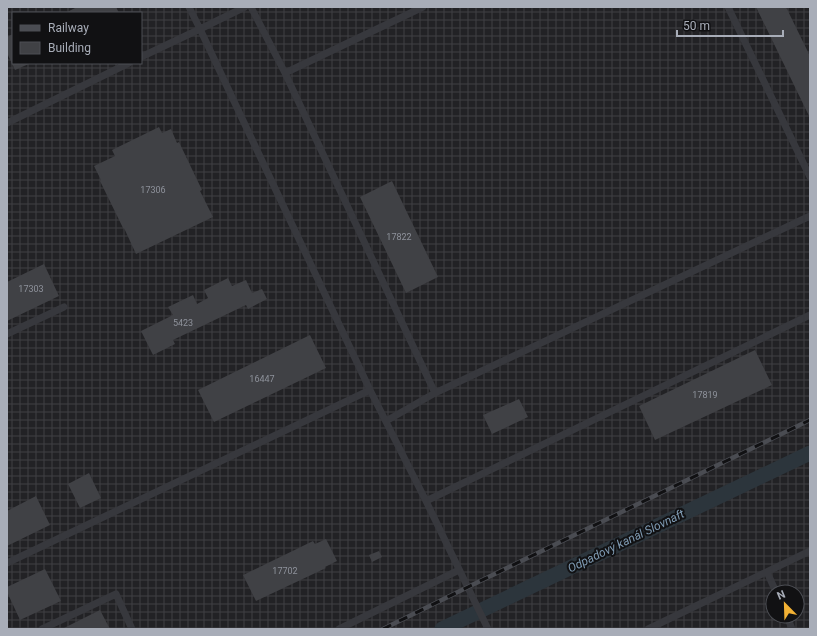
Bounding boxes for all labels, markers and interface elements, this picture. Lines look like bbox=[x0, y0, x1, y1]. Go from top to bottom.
legend bbox=[12, 12, 142, 64]
scale bar bbox=[677, 12, 783, 38]
text: 50 m bbox=[683, 19, 710, 33]
text: Railway bbox=[48, 21, 89, 35]
text: Building bbox=[48, 41, 91, 55]
house number: 17306 bbox=[140, 185, 166, 195]
house number: 17822 bbox=[386, 232, 412, 242]
house number: 17303 bbox=[18, 284, 44, 294]
house number: 5423 bbox=[173, 318, 193, 328]
house number: 16447 bbox=[249, 374, 275, 384]
house number: 17819 bbox=[692, 390, 718, 400]
water label: Odpadový kanál Slovnaft bbox=[565, 507, 687, 575]
house number: 17702 bbox=[272, 566, 298, 576]
north arrow bbox=[765, 584, 805, 624]
text: N bbox=[775, 588, 788, 603]

